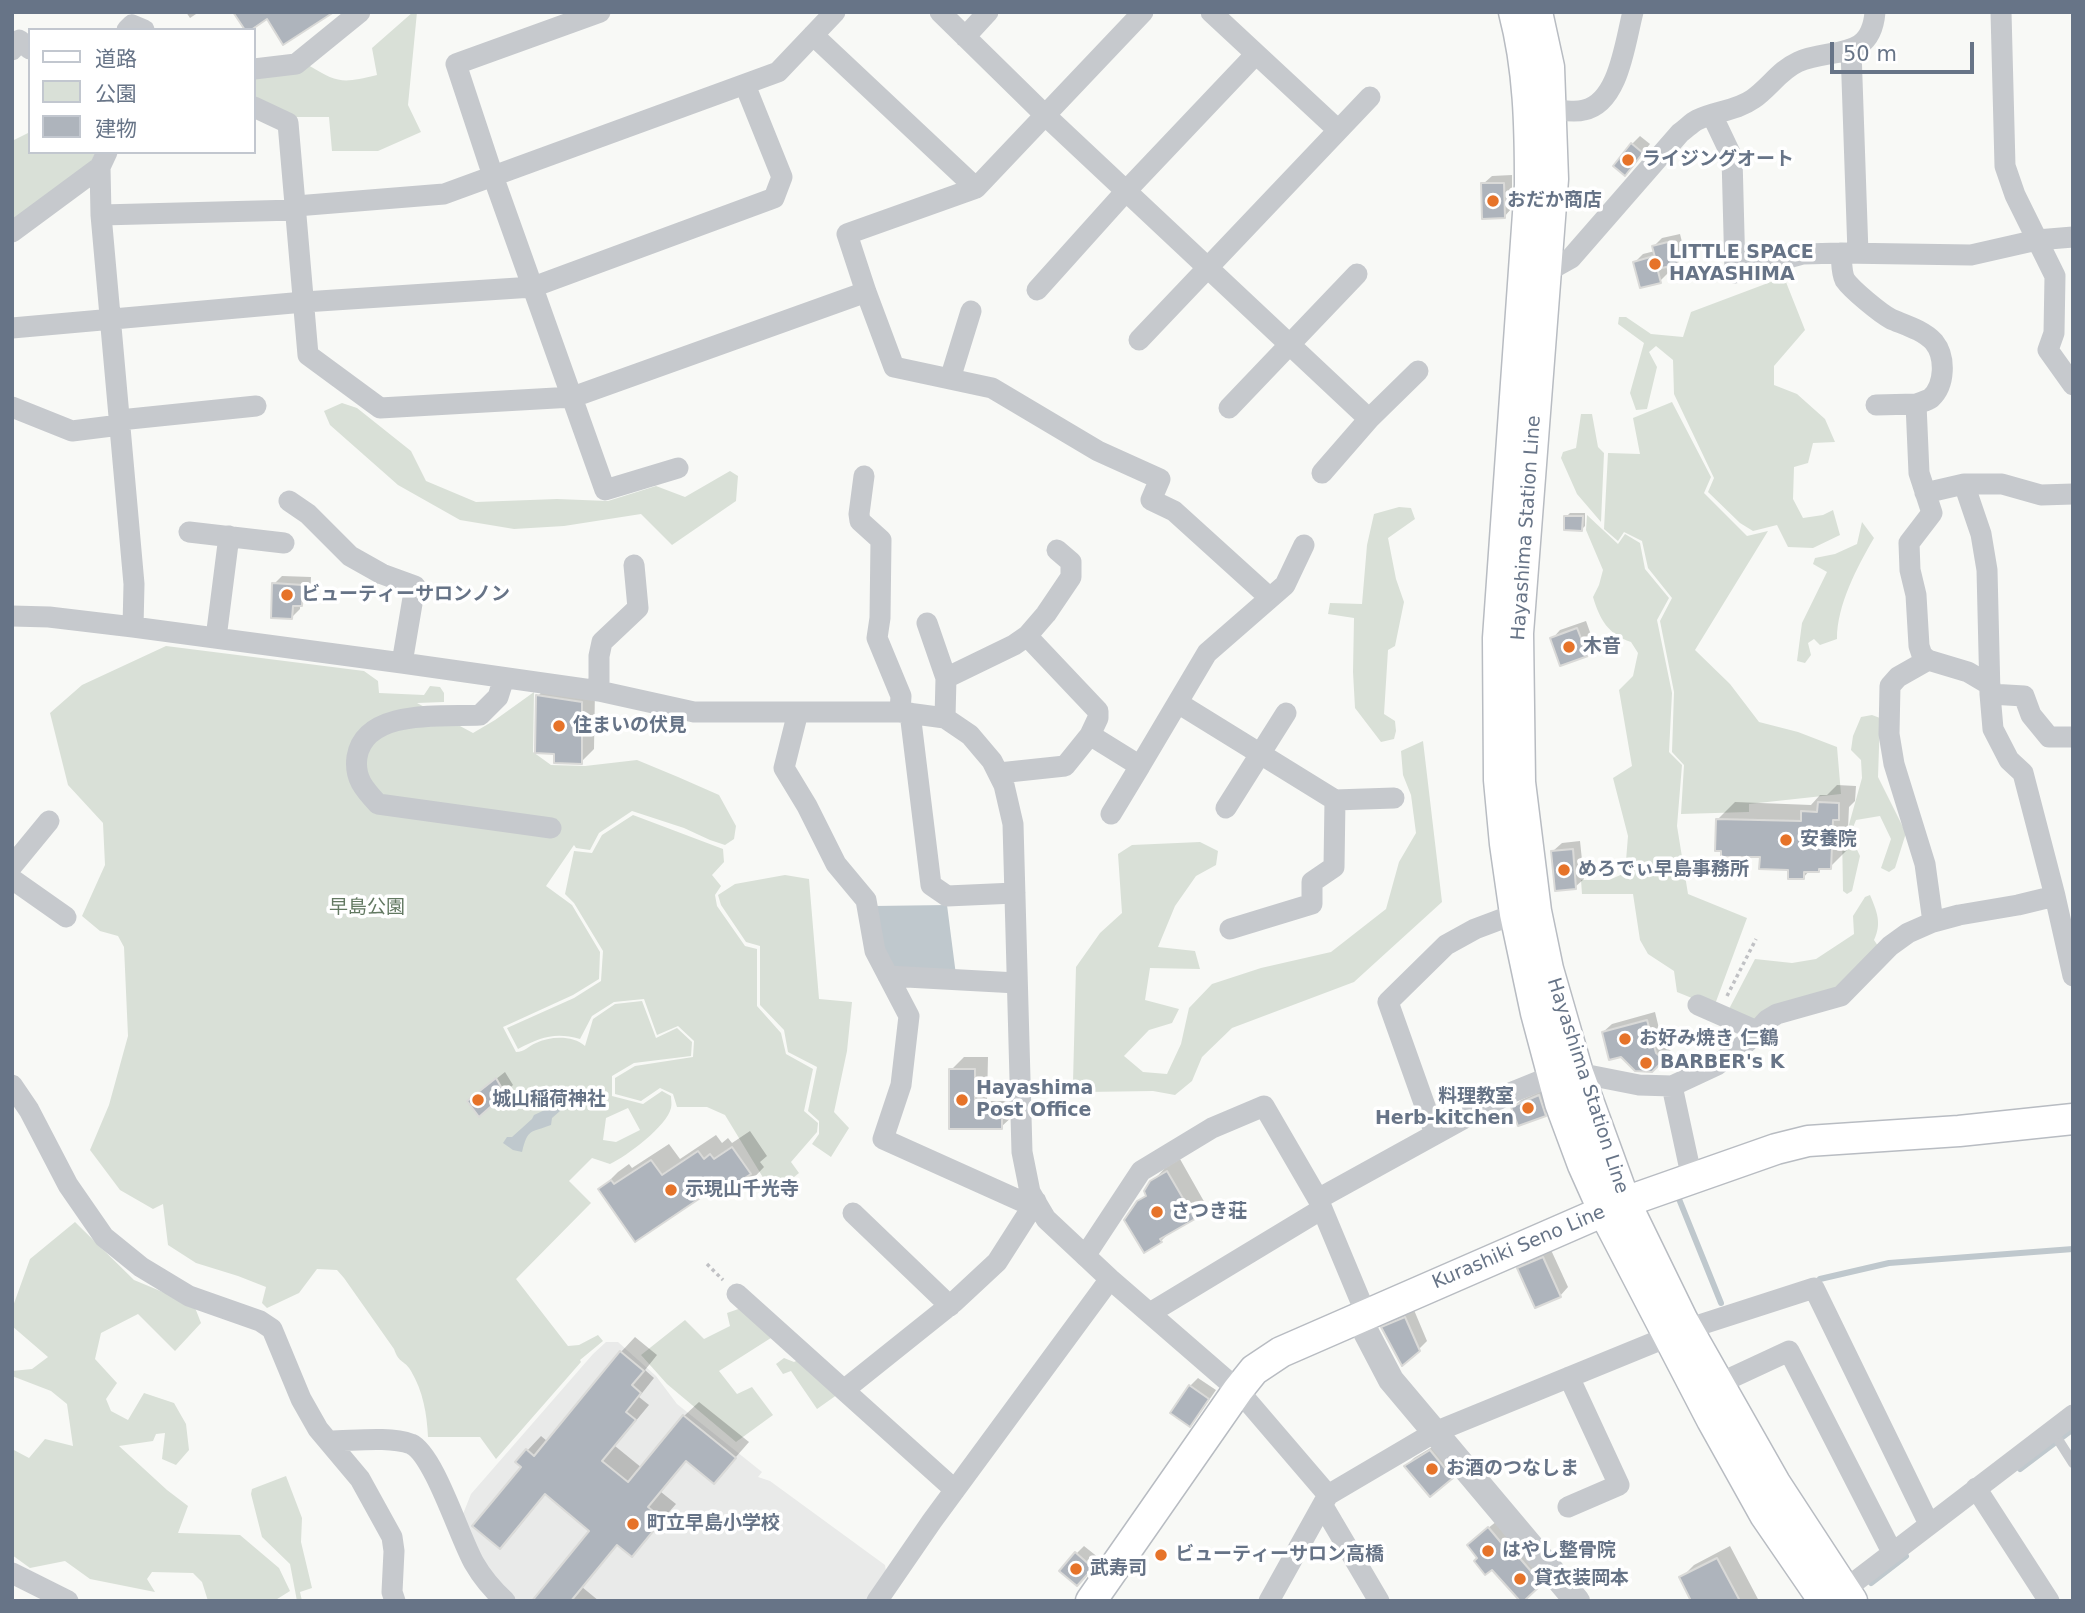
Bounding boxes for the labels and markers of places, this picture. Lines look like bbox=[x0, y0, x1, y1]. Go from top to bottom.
place label: ライジングオート bbox=[1642, 149, 1794, 171]
marker: ライジングオート bbox=[1620, 152, 1636, 168]
place label: おだか商店 bbox=[1507, 190, 1602, 212]
marker: おだか商店 bbox=[1485, 193, 1501, 209]
place label: LITTLE SPACE HAYASHIMA bbox=[1669, 242, 1814, 286]
marker: LITTLE SPACE HAYASHIMA bbox=[1647, 256, 1663, 272]
place label: ビューティーサロンノン bbox=[301, 584, 510, 606]
marker: ビューティーサロンノン bbox=[279, 587, 295, 603]
place label: 木音 bbox=[1583, 636, 1621, 658]
marker: 木音 bbox=[1561, 639, 1577, 655]
place label: 住まいの伏見 bbox=[573, 715, 687, 737]
marker: 住まいの伏見 bbox=[551, 718, 567, 734]
place label: 安養院 bbox=[1800, 829, 1857, 851]
marker: 安養院 bbox=[1778, 832, 1794, 848]
place label: めろでぃ早島事務所 bbox=[1578, 859, 1749, 881]
marker: めろでぃ早島事務所 bbox=[1556, 862, 1572, 878]
place label: お好み焼き 仁鶴 bbox=[1639, 1028, 1779, 1050]
marker: お好み焼き 仁鶴 bbox=[1617, 1031, 1633, 1047]
place label: BARBER's K bbox=[1660, 1052, 1784, 1074]
marker: BARBER's K bbox=[1638, 1055, 1654, 1071]
place label: Hayashima Post Office bbox=[976, 1078, 1093, 1122]
place label: 料理教室 Herb-kitchen bbox=[1375, 1086, 1514, 1130]
place label: 城山稲荷神社 bbox=[492, 1089, 606, 1111]
marker: 城山稲荷神社 bbox=[470, 1092, 486, 1108]
marker: Hayashima Post Office bbox=[954, 1092, 970, 1108]
marker: 料理教室 Herb-kitchen bbox=[1520, 1100, 1536, 1116]
place label: 示現山千光寺 bbox=[685, 1179, 799, 1201]
marker: 示現山千光寺 bbox=[663, 1182, 679, 1198]
place label: さつき荘 bbox=[1171, 1201, 1247, 1223]
marker: さつき荘 bbox=[1149, 1204, 1165, 1220]
place label: お酒のつなしま bbox=[1446, 1458, 1579, 1480]
marker: お酒のつなしま bbox=[1424, 1461, 1440, 1477]
place label: 町立早島小学校 bbox=[647, 1513, 780, 1535]
marker: 町立早島小学校 bbox=[625, 1516, 641, 1532]
place label: はやし整骨院 bbox=[1502, 1540, 1616, 1562]
marker: はやし整骨院 bbox=[1480, 1543, 1496, 1559]
place label: ビューティーサロン高橋 bbox=[1175, 1544, 1384, 1566]
marker: ビューティーサロン高橋 bbox=[1153, 1547, 1169, 1563]
place label: 武寿司 bbox=[1090, 1558, 1147, 1580]
marker: 武寿司 bbox=[1068, 1561, 1084, 1577]
place label: 貸衣装岡本 bbox=[1534, 1568, 1629, 1590]
marker: 貸衣装岡本 bbox=[1512, 1571, 1528, 1587]

